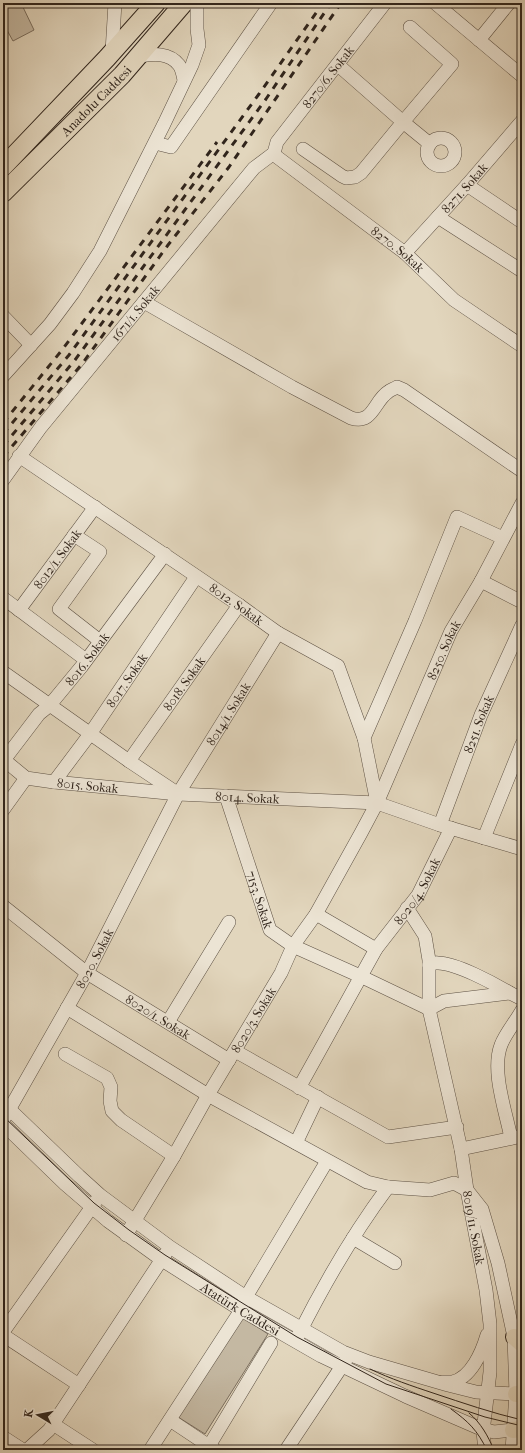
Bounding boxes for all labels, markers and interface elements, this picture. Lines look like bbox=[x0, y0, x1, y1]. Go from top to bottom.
street label: 8270/6. Sokak bbox=[299, 42, 357, 111]
street label: Anadolu Caddesi bbox=[57, 62, 134, 140]
street label: 8271. Sokak bbox=[438, 159, 490, 216]
street label: 8270. Sokak bbox=[368, 223, 428, 275]
street label: 1671/1. Sokak bbox=[107, 282, 163, 344]
street label: 8012/1. Sokak bbox=[30, 525, 84, 591]
street label: 8012. Sokak bbox=[207, 580, 267, 628]
street label: 8250. Sokak bbox=[423, 617, 464, 682]
street label: 8016. Sokak bbox=[62, 629, 112, 689]
street label: 8017. Sokak bbox=[103, 650, 150, 710]
street label: 8018. Sokak bbox=[160, 653, 208, 713]
street label: 8014/1. Sokak bbox=[203, 679, 253, 748]
street label: 8251. Sokak bbox=[460, 692, 497, 755]
street label: 8015. Sokak bbox=[56, 775, 119, 796]
street label: 8014. Sokak bbox=[215, 788, 280, 806]
street label: 8020/4. Sokak bbox=[390, 855, 443, 928]
street label: 7153. Sokak bbox=[244, 869, 277, 931]
street label: 8020. Sokak bbox=[72, 926, 116, 991]
street label: 8020/3. Sokak bbox=[228, 984, 279, 1055]
street label: 8020/1. Sokak bbox=[123, 991, 194, 1042]
street label: 8019/11. Sokak bbox=[460, 1189, 489, 1266]
street label: Atatürk Caddesi bbox=[197, 1278, 283, 1338]
north arrow bbox=[18, 1395, 58, 1435]
text: K bbox=[22, 1407, 36, 1418]

